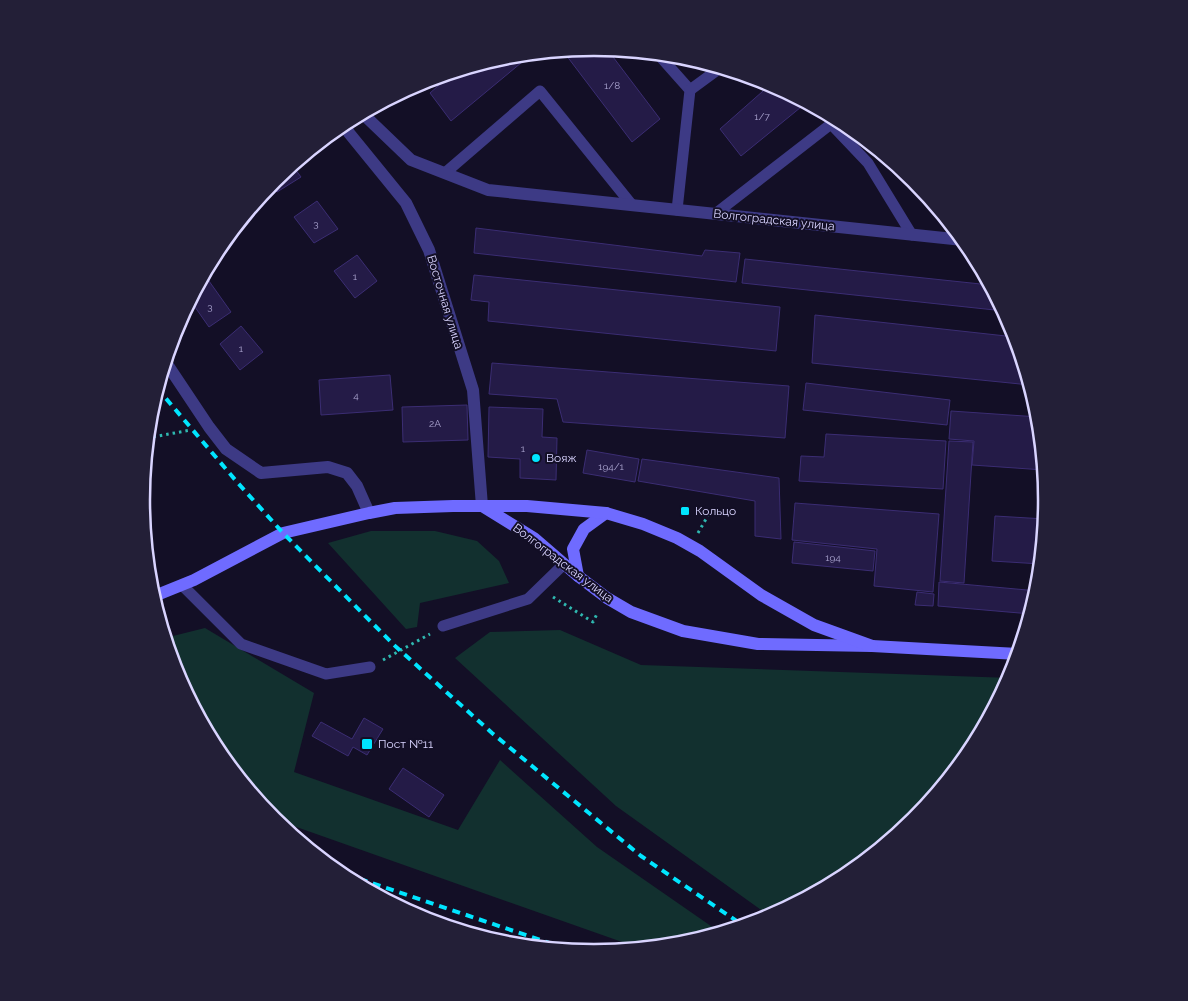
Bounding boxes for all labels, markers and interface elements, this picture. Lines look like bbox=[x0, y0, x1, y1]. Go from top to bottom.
house number: 1/8 bbox=[604, 80, 620, 91]
house number: 1/7 bbox=[754, 111, 770, 122]
street label: Волгоградская улица bbox=[713, 207, 835, 233]
house number: 3 bbox=[313, 218, 319, 229]
street label: Восточная улица bbox=[424, 253, 466, 351]
house number: 1 bbox=[353, 271, 358, 282]
house number: 3 bbox=[207, 301, 213, 312]
house number: 1 bbox=[239, 343, 244, 354]
house number: 4 bbox=[353, 390, 359, 401]
house number: 2А bbox=[429, 418, 441, 429]
house number: 1 bbox=[521, 443, 526, 454]
place label: Вояж bbox=[546, 451, 577, 465]
marker: Вояж bbox=[530, 452, 542, 464]
house number: 194/1 bbox=[598, 461, 625, 472]
place label: Кольцо bbox=[695, 504, 736, 518]
marker: Кольцо bbox=[679, 505, 691, 517]
street label: Волгоградская улица bbox=[510, 521, 616, 605]
house number: 194 bbox=[825, 552, 841, 563]
marker: Пост №11 bbox=[360, 737, 374, 751]
place label: Пост №11 bbox=[378, 737, 433, 751]

